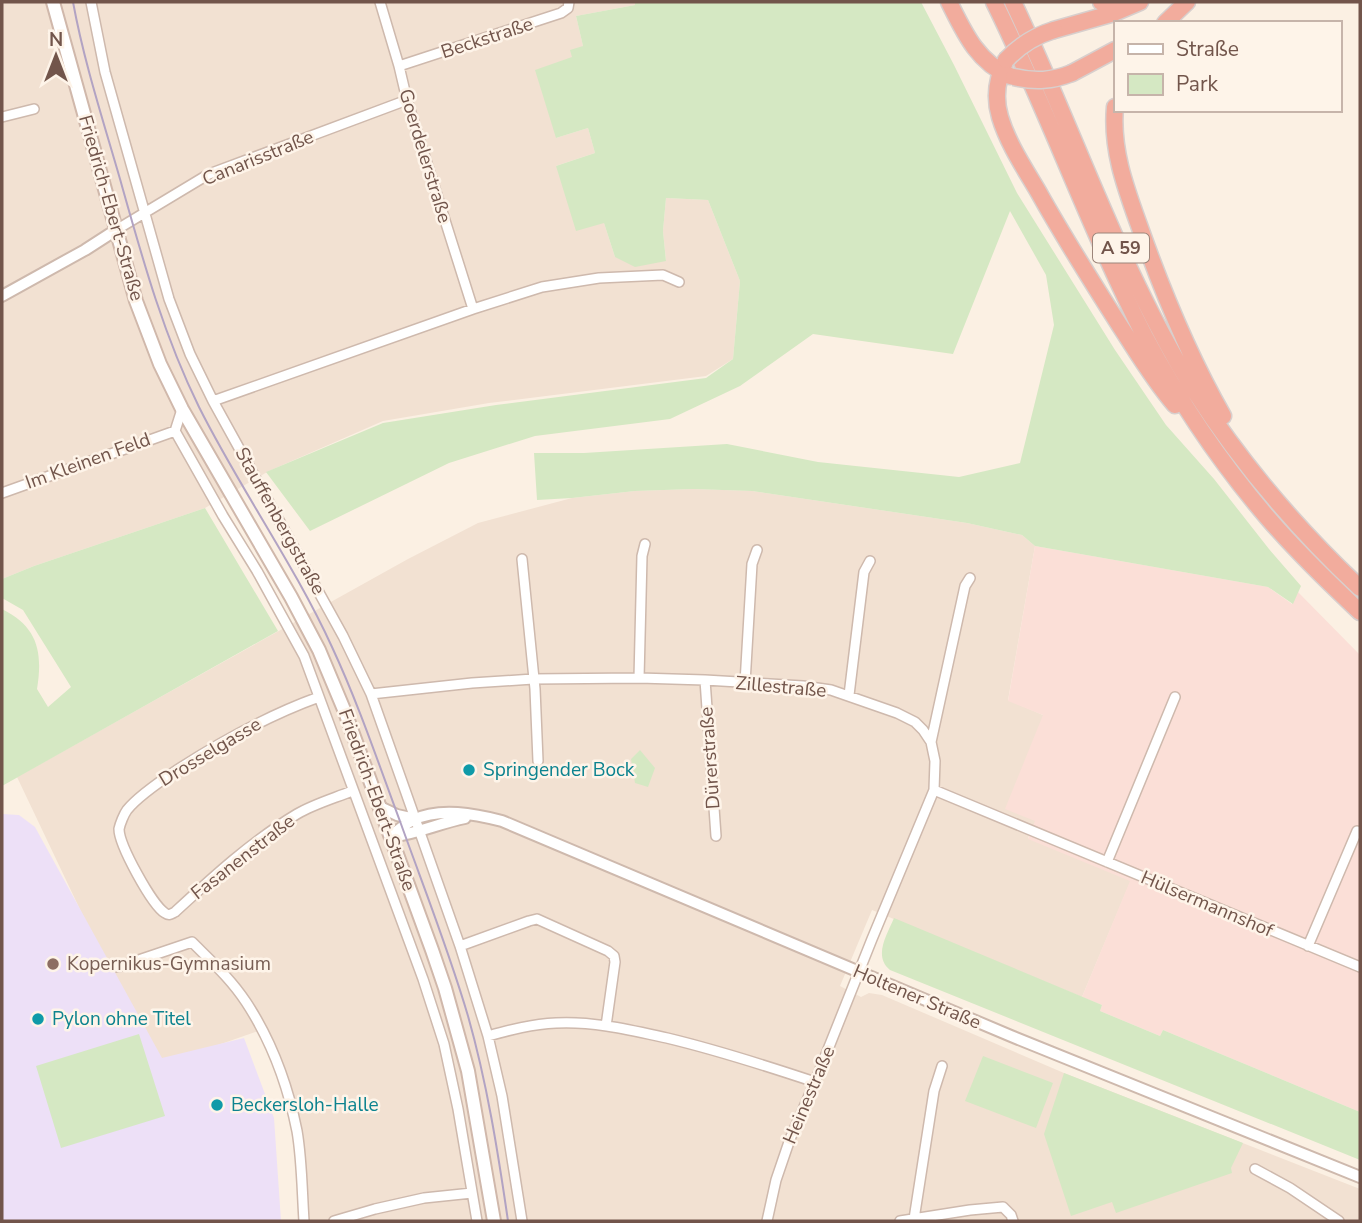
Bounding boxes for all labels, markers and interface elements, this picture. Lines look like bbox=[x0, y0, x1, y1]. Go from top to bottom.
street label: Beckstraße bbox=[438, 11, 536, 65]
north arrow bbox=[21, 21, 91, 91]
legend bbox=[1114, 21, 1341, 112]
text: N bbox=[49, 27, 63, 53]
text: Straße bbox=[1176, 35, 1239, 63]
text: Park bbox=[1176, 70, 1218, 98]
street label: Goerdelerstraße bbox=[392, 86, 458, 226]
street label: Friedrich-Ebert-Straße bbox=[72, 112, 150, 304]
street label: Canarisstraße bbox=[198, 124, 318, 192]
road number: A 59 bbox=[1093, 234, 1149, 262]
street label: Im Kleinen Feld bbox=[22, 426, 154, 496]
street label: Stauffenbergstraße bbox=[229, 442, 331, 600]
street label: Zillestraße bbox=[734, 670, 828, 704]
street label: Friedrich-Ebert-Straße bbox=[332, 705, 422, 895]
street label: Dürerstraße bbox=[693, 706, 727, 810]
street label: Drosselgasse bbox=[154, 711, 266, 793]
place label: Springender Bock bbox=[483, 757, 635, 783]
marker: Springender Bock bbox=[461, 762, 477, 778]
street label: Fasanenstraße bbox=[186, 808, 300, 906]
street label: Hülsermannshof bbox=[1137, 864, 1278, 944]
place label: Kopernikus-Gymnasium bbox=[67, 951, 271, 977]
marker: Kopernikus-Gymnasium bbox=[45, 956, 61, 972]
street label: Holtener Straße bbox=[849, 958, 985, 1036]
place label: Pylon ohne Titel bbox=[52, 1006, 191, 1032]
marker: Pylon ohne Titel bbox=[30, 1011, 46, 1027]
street label: Heinestraße bbox=[777, 1042, 841, 1148]
place label: Beckersloh-Halle bbox=[231, 1092, 379, 1118]
marker: Beckersloh-Halle bbox=[209, 1097, 225, 1113]

